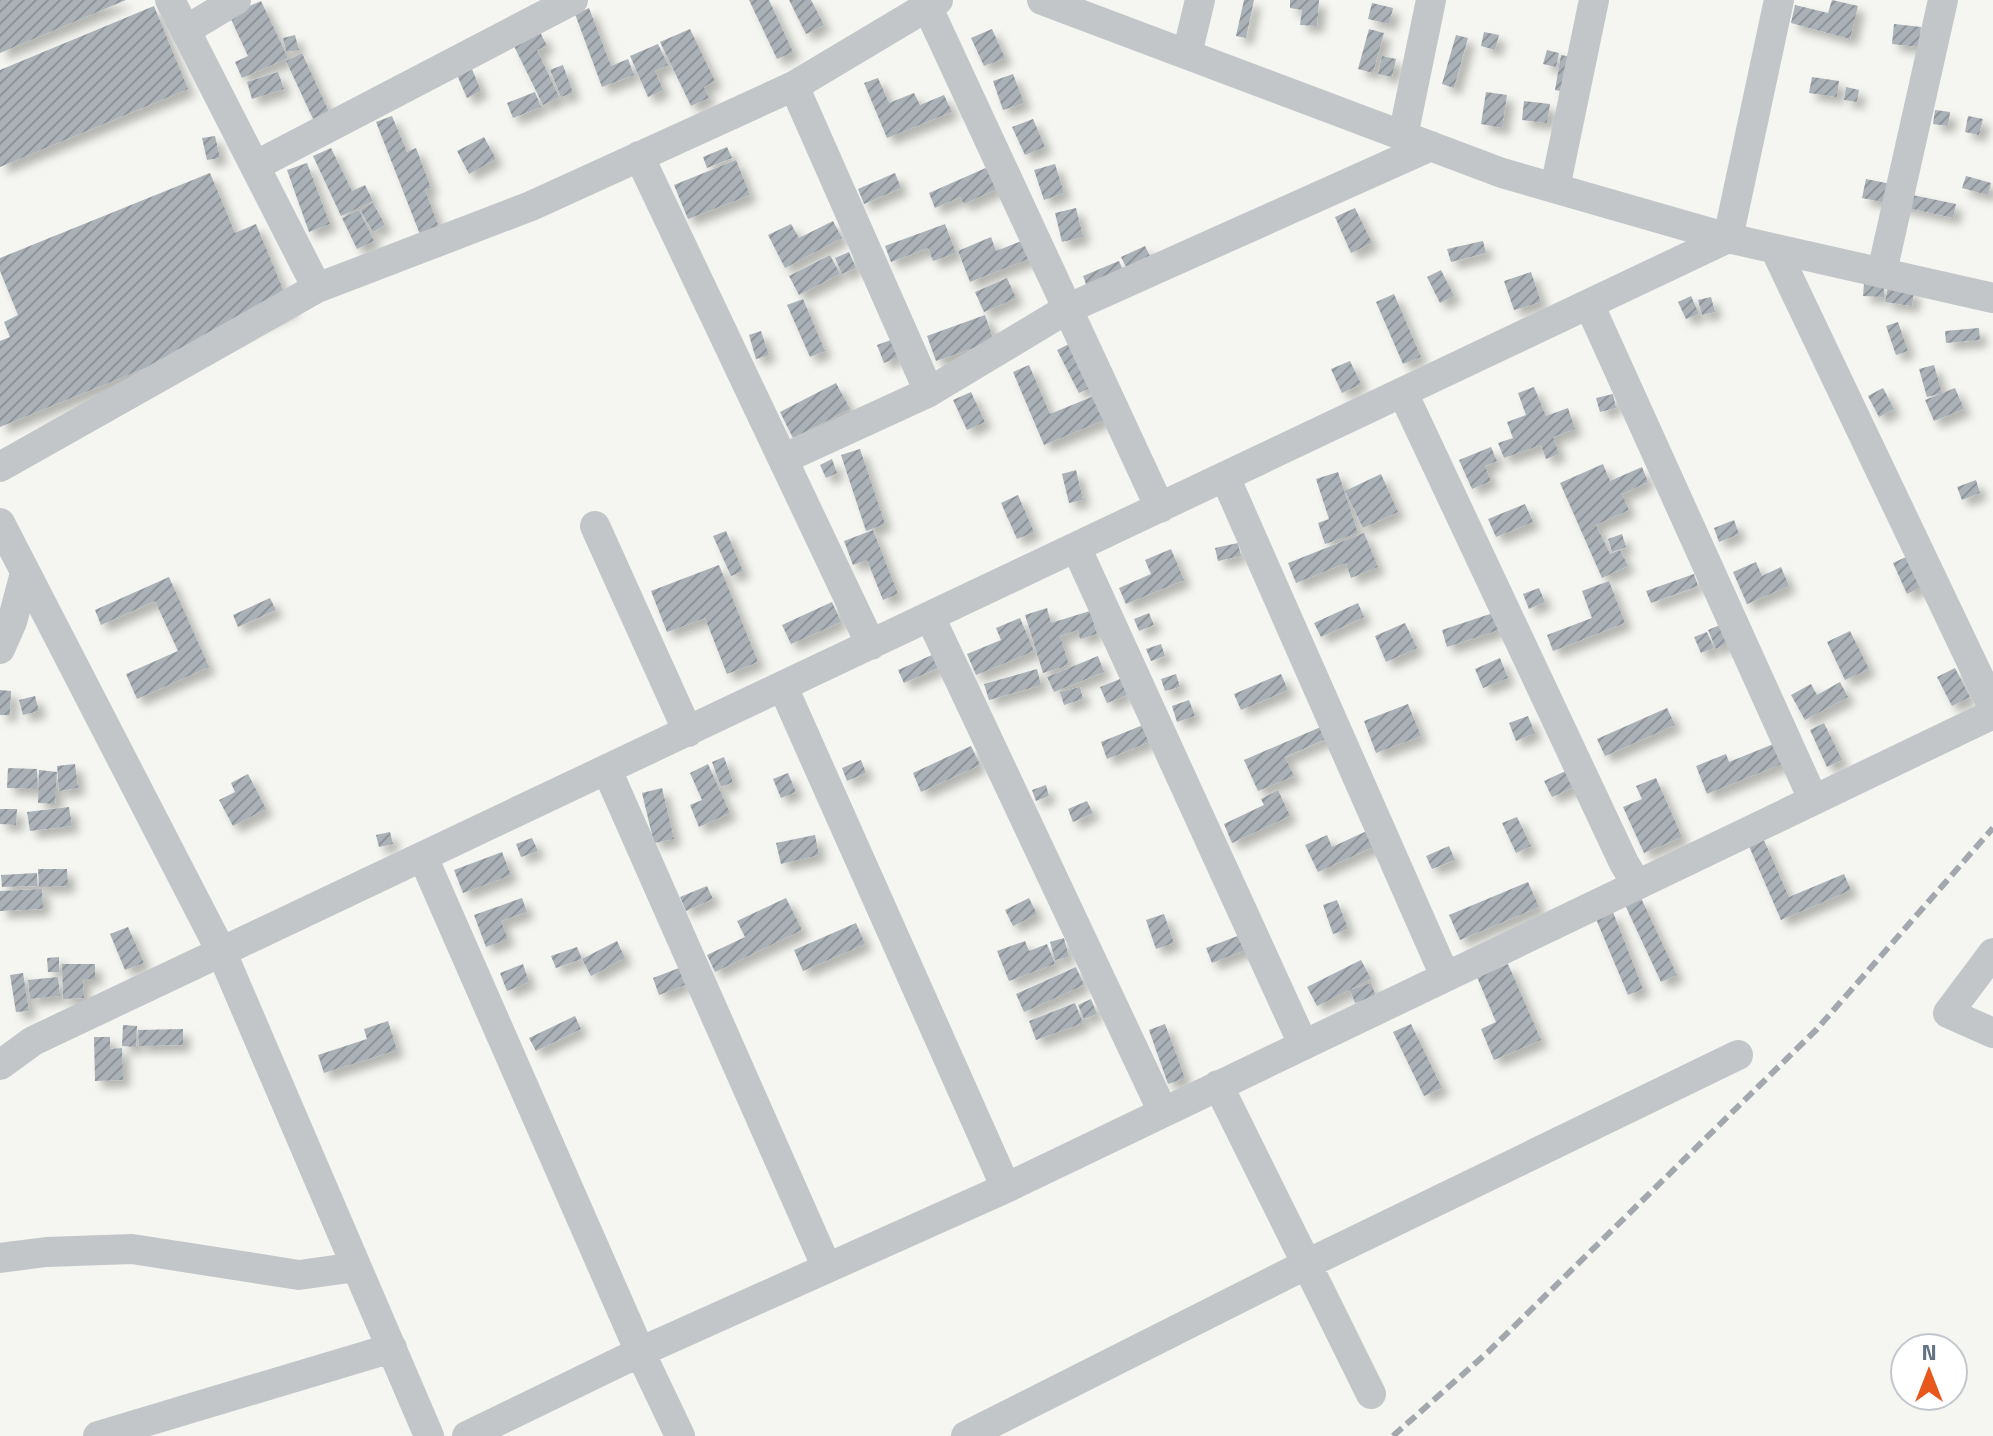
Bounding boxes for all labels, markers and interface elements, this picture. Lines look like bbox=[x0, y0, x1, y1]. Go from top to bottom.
north arrow bbox=[1889, 1332, 1969, 1412]
text: N bbox=[1921, 1335, 1937, 1369]

